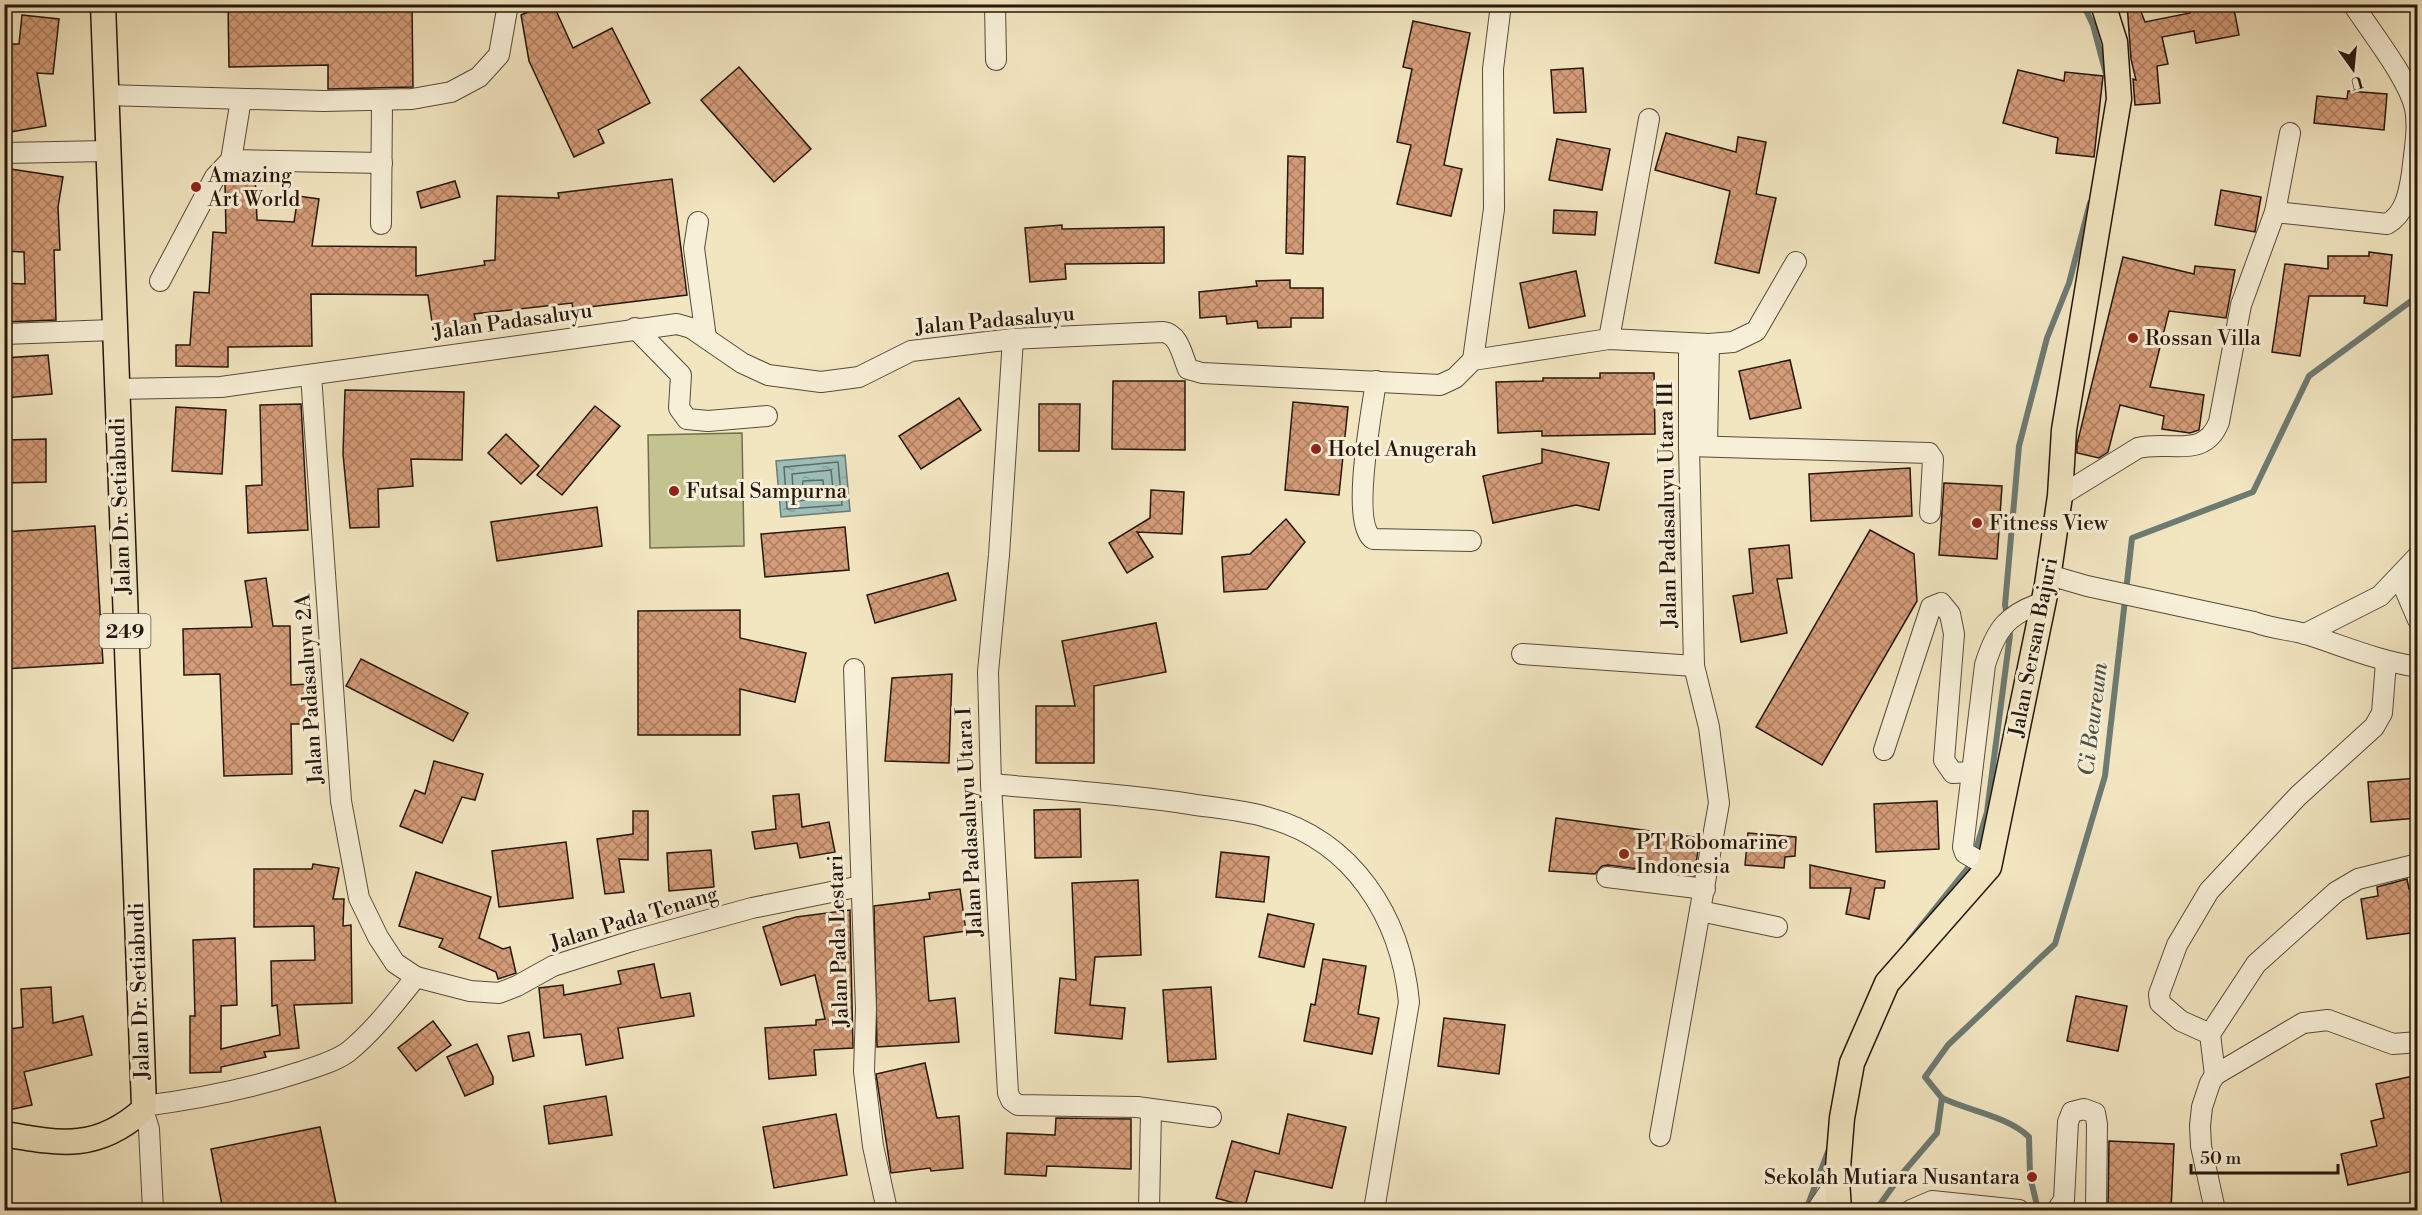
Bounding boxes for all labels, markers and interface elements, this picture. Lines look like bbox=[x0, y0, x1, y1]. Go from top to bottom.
north arrow bbox=[2323, 39, 2383, 99]
text: U bbox=[2347, 71, 2365, 94]
place label: Amazing Art World bbox=[207, 163, 300, 213]
marker: Amazing Art World bbox=[189, 180, 203, 194]
street label: Jalan Padasaluyu bbox=[431, 298, 594, 346]
street label: Jalan Padasaluyu bbox=[913, 301, 1076, 341]
place label: Rossan Villa bbox=[2145, 326, 2261, 352]
marker: Rossan Villa bbox=[2126, 331, 2140, 345]
street label: Jalan Padasaluyu Utara III bbox=[1653, 382, 1683, 629]
street label: Jalan Dr. Setiabudi bbox=[105, 417, 137, 596]
place label: Hotel Anugerah bbox=[1328, 437, 1478, 463]
marker: Hotel Anugerah bbox=[1309, 442, 1323, 456]
place label: Futsal Sampurna bbox=[686, 479, 847, 505]
marker: Futsal Sampurna bbox=[667, 484, 681, 498]
place label: Fitness View bbox=[1989, 511, 2109, 537]
marker: Fitness View bbox=[1970, 516, 1984, 530]
street label: Jalan Sersan Bajuri bbox=[2004, 555, 2064, 740]
street label: Jalan Padasaluyu 2A bbox=[290, 592, 330, 786]
road number: 249 bbox=[100, 614, 150, 648]
water label: Ci Beureum bbox=[2073, 661, 2114, 777]
street label: Jalan Padasaluyu Utara I bbox=[951, 707, 989, 938]
place label: PT Robomarine Indonesia bbox=[1636, 830, 1788, 880]
marker: PT Robomarine Indonesia bbox=[1617, 847, 1631, 861]
street label: Jalan Pada Lestari bbox=[823, 854, 855, 1029]
street label: Jalan Pada Tenang bbox=[546, 881, 721, 957]
street label: Jalan Dr. Setiabudi bbox=[124, 902, 156, 1081]
scale bar bbox=[2191, 1137, 2338, 1175]
text: 50 m bbox=[2200, 1147, 2242, 1170]
place label: Sekolah Mutiara Nusantara bbox=[1764, 1165, 2020, 1191]
marker: Sekolah Mutiara Nusantara bbox=[2025, 1170, 2039, 1184]

